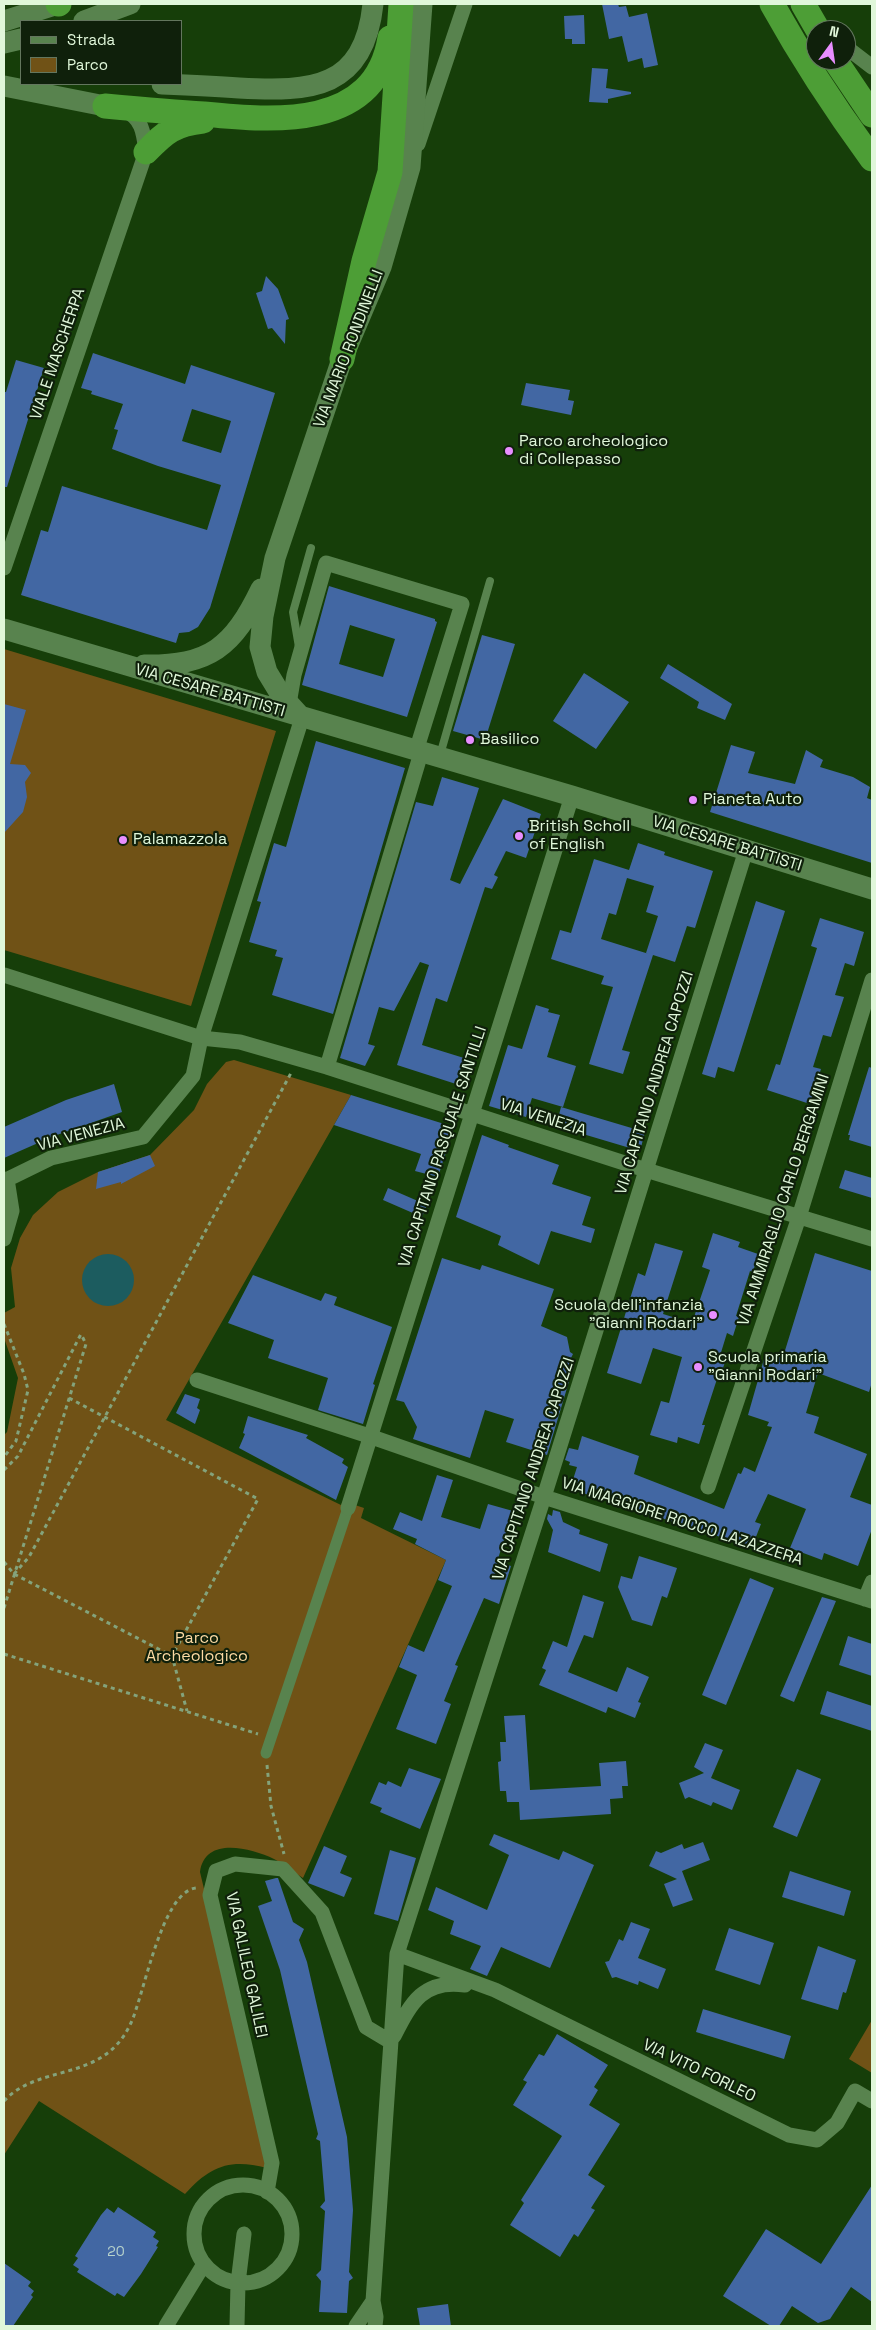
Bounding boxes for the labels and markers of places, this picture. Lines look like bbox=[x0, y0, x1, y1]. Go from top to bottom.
place label: Parco archeologico di Collepasso bbox=[519, 432, 668, 470]
marker: Parco archeologico di Collepasso bbox=[503, 445, 515, 457]
place label: Basilico bbox=[480, 730, 539, 750]
marker: Basilico bbox=[464, 734, 476, 746]
place label: Pianeta Auto bbox=[703, 790, 802, 810]
marker: Pianeta Auto bbox=[687, 794, 699, 806]
place label: British Scholl of English bbox=[529, 817, 630, 855]
place label: Palamazzola bbox=[133, 830, 227, 850]
marker: British Scholl of English bbox=[513, 830, 525, 842]
marker: Palamazzola bbox=[117, 834, 129, 846]
place label: Scuola dell'infanzia "Gianni Rodari" bbox=[554, 1296, 703, 1334]
marker: Scuola dell'infanzia "Gianni Rodari" bbox=[707, 1309, 719, 1321]
place label: Scuola primaria "Gianni Rodari" bbox=[708, 1348, 827, 1386]
marker: Scuola primaria "Gianni Rodari" bbox=[692, 1361, 704, 1373]

